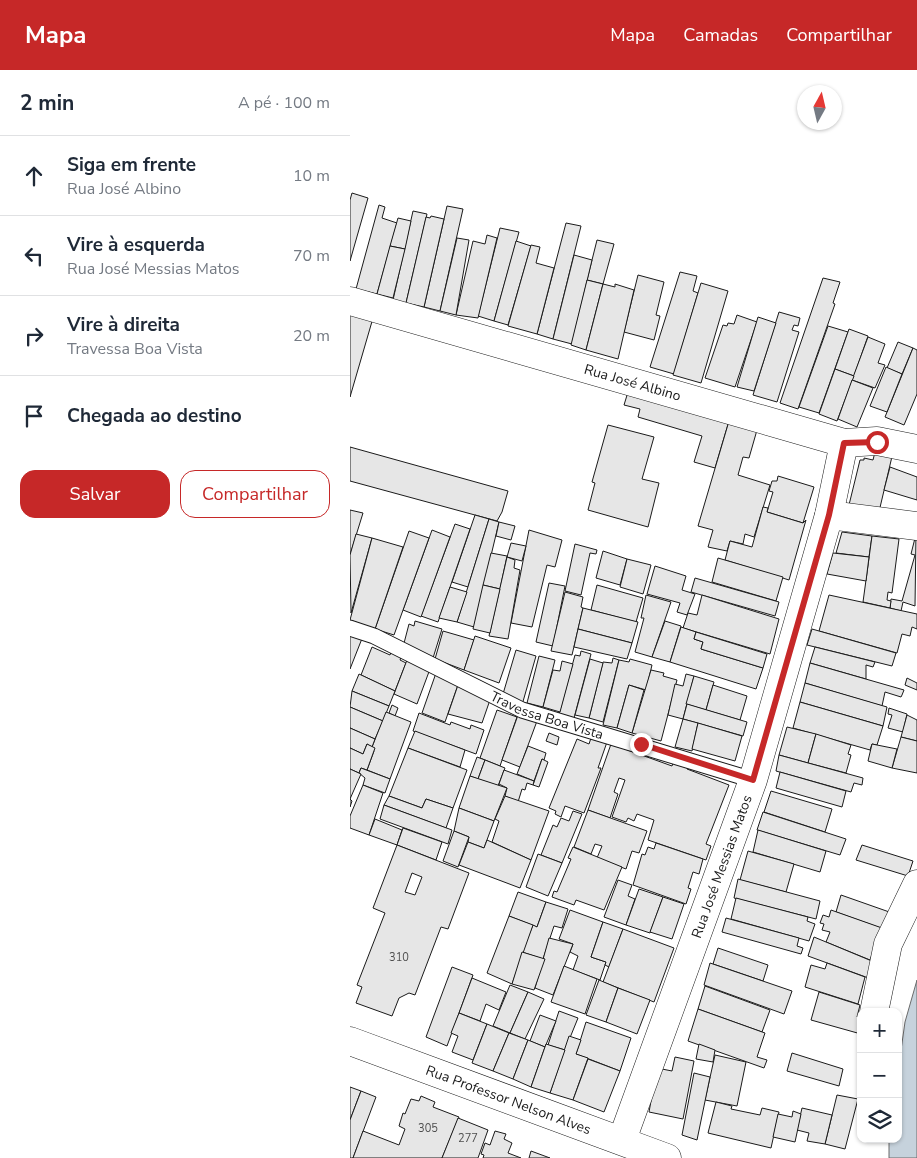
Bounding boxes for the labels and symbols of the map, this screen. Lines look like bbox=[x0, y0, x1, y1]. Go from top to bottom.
north arrow bbox=[797, 85, 842, 130]
street label: Rua José Albino bbox=[582, 359, 683, 405]
route start bbox=[866, 431, 889, 454]
street label: Travessa Boa Vista bbox=[487, 686, 606, 744]
route end bbox=[630, 733, 653, 756]
street label: Rua José Messias Matos bbox=[687, 792, 756, 941]
house number: 310 bbox=[389, 950, 409, 965]
street label: Rua Professor Nelson Alves bbox=[423, 1060, 594, 1139]
house number: 305 bbox=[418, 1121, 438, 1136]
house number: 277 bbox=[458, 1131, 478, 1146]

